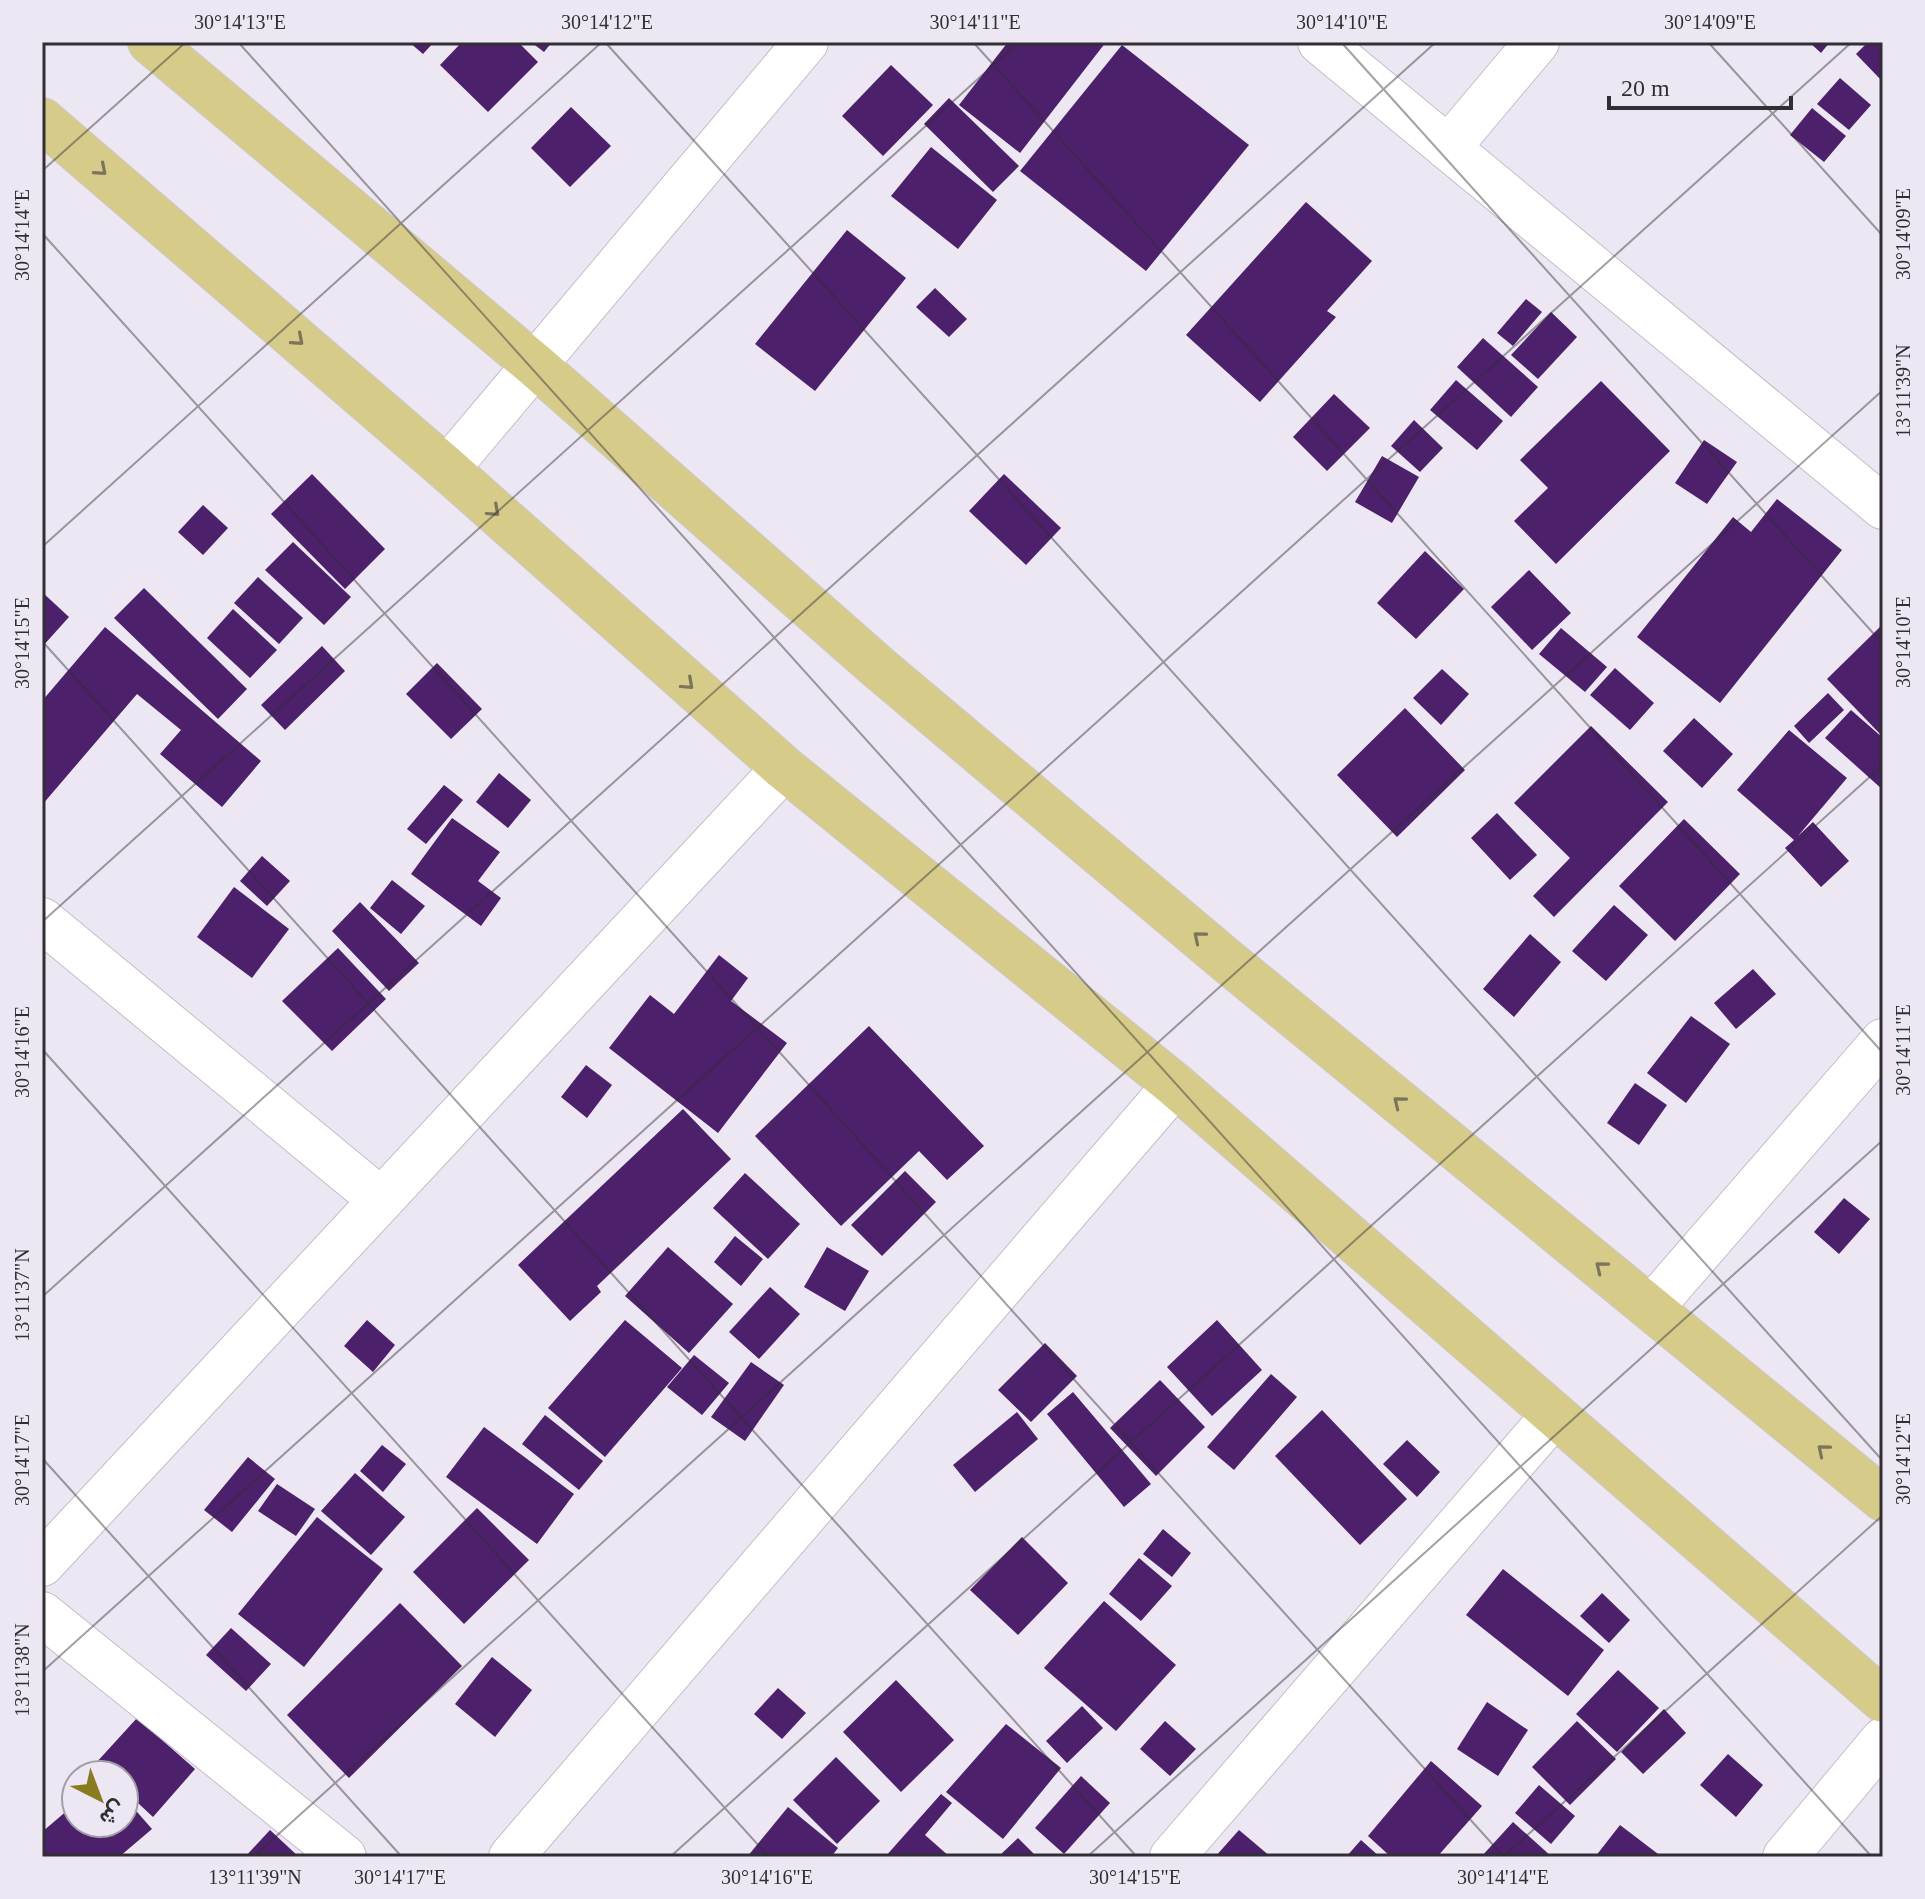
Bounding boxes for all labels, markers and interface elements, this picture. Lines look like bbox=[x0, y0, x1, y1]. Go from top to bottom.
text: 30°14'13"E bbox=[194, 11, 286, 33]
text: 30°14'12"E bbox=[561, 11, 653, 33]
text: 30°14'11"E bbox=[929, 11, 1021, 33]
text: 30°14'10"E bbox=[1296, 11, 1388, 33]
text: 30°14'09"E bbox=[1664, 11, 1756, 33]
scale bar bbox=[1609, 60, 1791, 110]
text: 20 m bbox=[1621, 75, 1670, 101]
one-way arrow bbox=[92, 161, 106, 175]
text: 30°14'09"E bbox=[1892, 188, 1914, 280]
text: 30°14'14"E bbox=[11, 189, 33, 281]
one-way arrow bbox=[288, 331, 303, 345]
text: 13°11'39"N bbox=[1892, 344, 1914, 438]
one-way arrow bbox=[485, 501, 500, 516]
text: 30°14'10"E bbox=[1892, 596, 1914, 688]
text: 30°14'15"E bbox=[11, 597, 33, 689]
one-way arrow bbox=[679, 674, 694, 688]
one-way arrow bbox=[1193, 932, 1208, 947]
text: 30°14'11"E bbox=[1892, 1004, 1914, 1096]
text: 30°14'16"E bbox=[11, 1006, 33, 1098]
one-way arrow bbox=[1394, 1097, 1409, 1112]
text: 13°11'37"N bbox=[11, 1248, 33, 1342]
one-way arrow bbox=[1595, 1262, 1610, 1277]
text: 30°14'12"E bbox=[1892, 1413, 1914, 1505]
text: 30°14'17"E bbox=[11, 1414, 33, 1506]
one-way arrow bbox=[1818, 1445, 1832, 1460]
text: 13°11'38"N bbox=[11, 1623, 33, 1717]
north arrow bbox=[60, 1759, 140, 1839]
text: ش bbox=[94, 1795, 131, 1832]
text: 13°11'39"N bbox=[208, 1866, 302, 1888]
text: 30°14'17"E bbox=[354, 1866, 446, 1888]
text: 30°14'16"E bbox=[721, 1866, 813, 1888]
text: 30°14'15"E bbox=[1089, 1866, 1181, 1888]
text: 30°14'14"E bbox=[1457, 1866, 1549, 1888]

